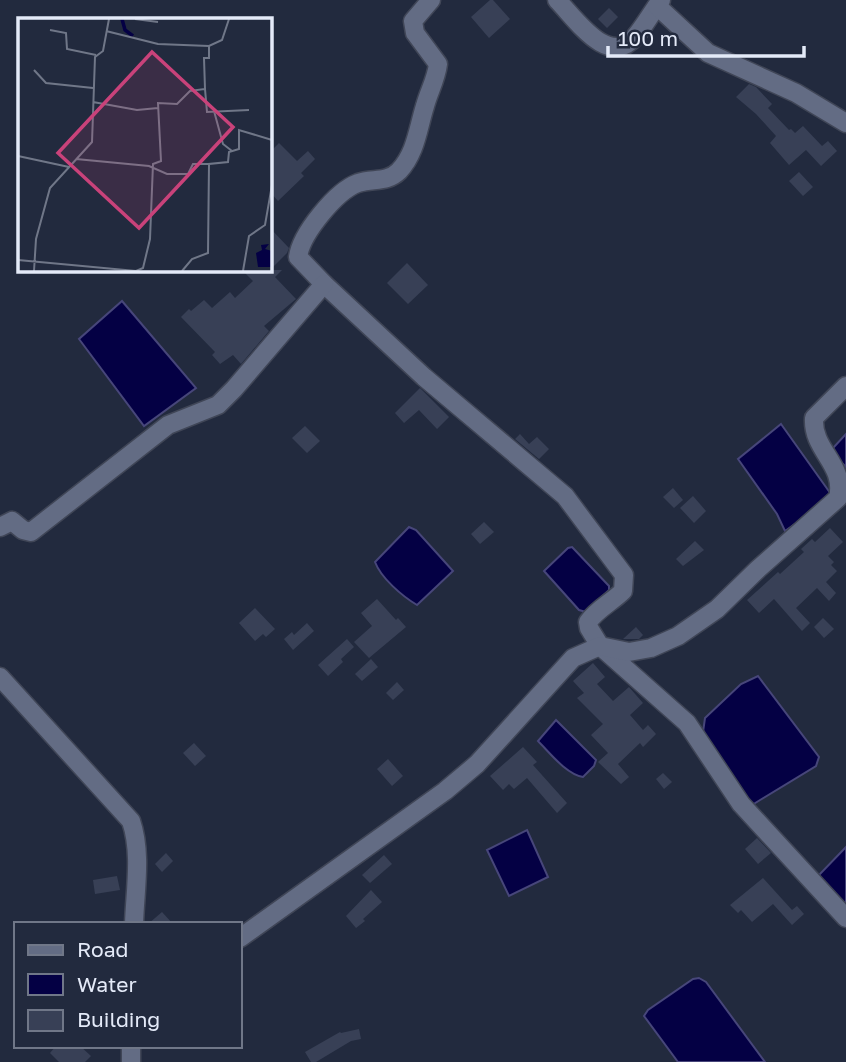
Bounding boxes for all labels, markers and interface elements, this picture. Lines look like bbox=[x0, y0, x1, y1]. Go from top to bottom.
scale bar bbox=[608, 14, 804, 58]
inset map bbox=[18, 18, 271, 271]
text: 100 m bbox=[618, 25, 678, 51]
legend bbox=[14, 922, 242, 1048]
text: Road bbox=[77, 936, 128, 962]
text: Water bbox=[77, 971, 137, 997]
text: Building bbox=[77, 1006, 160, 1032]

